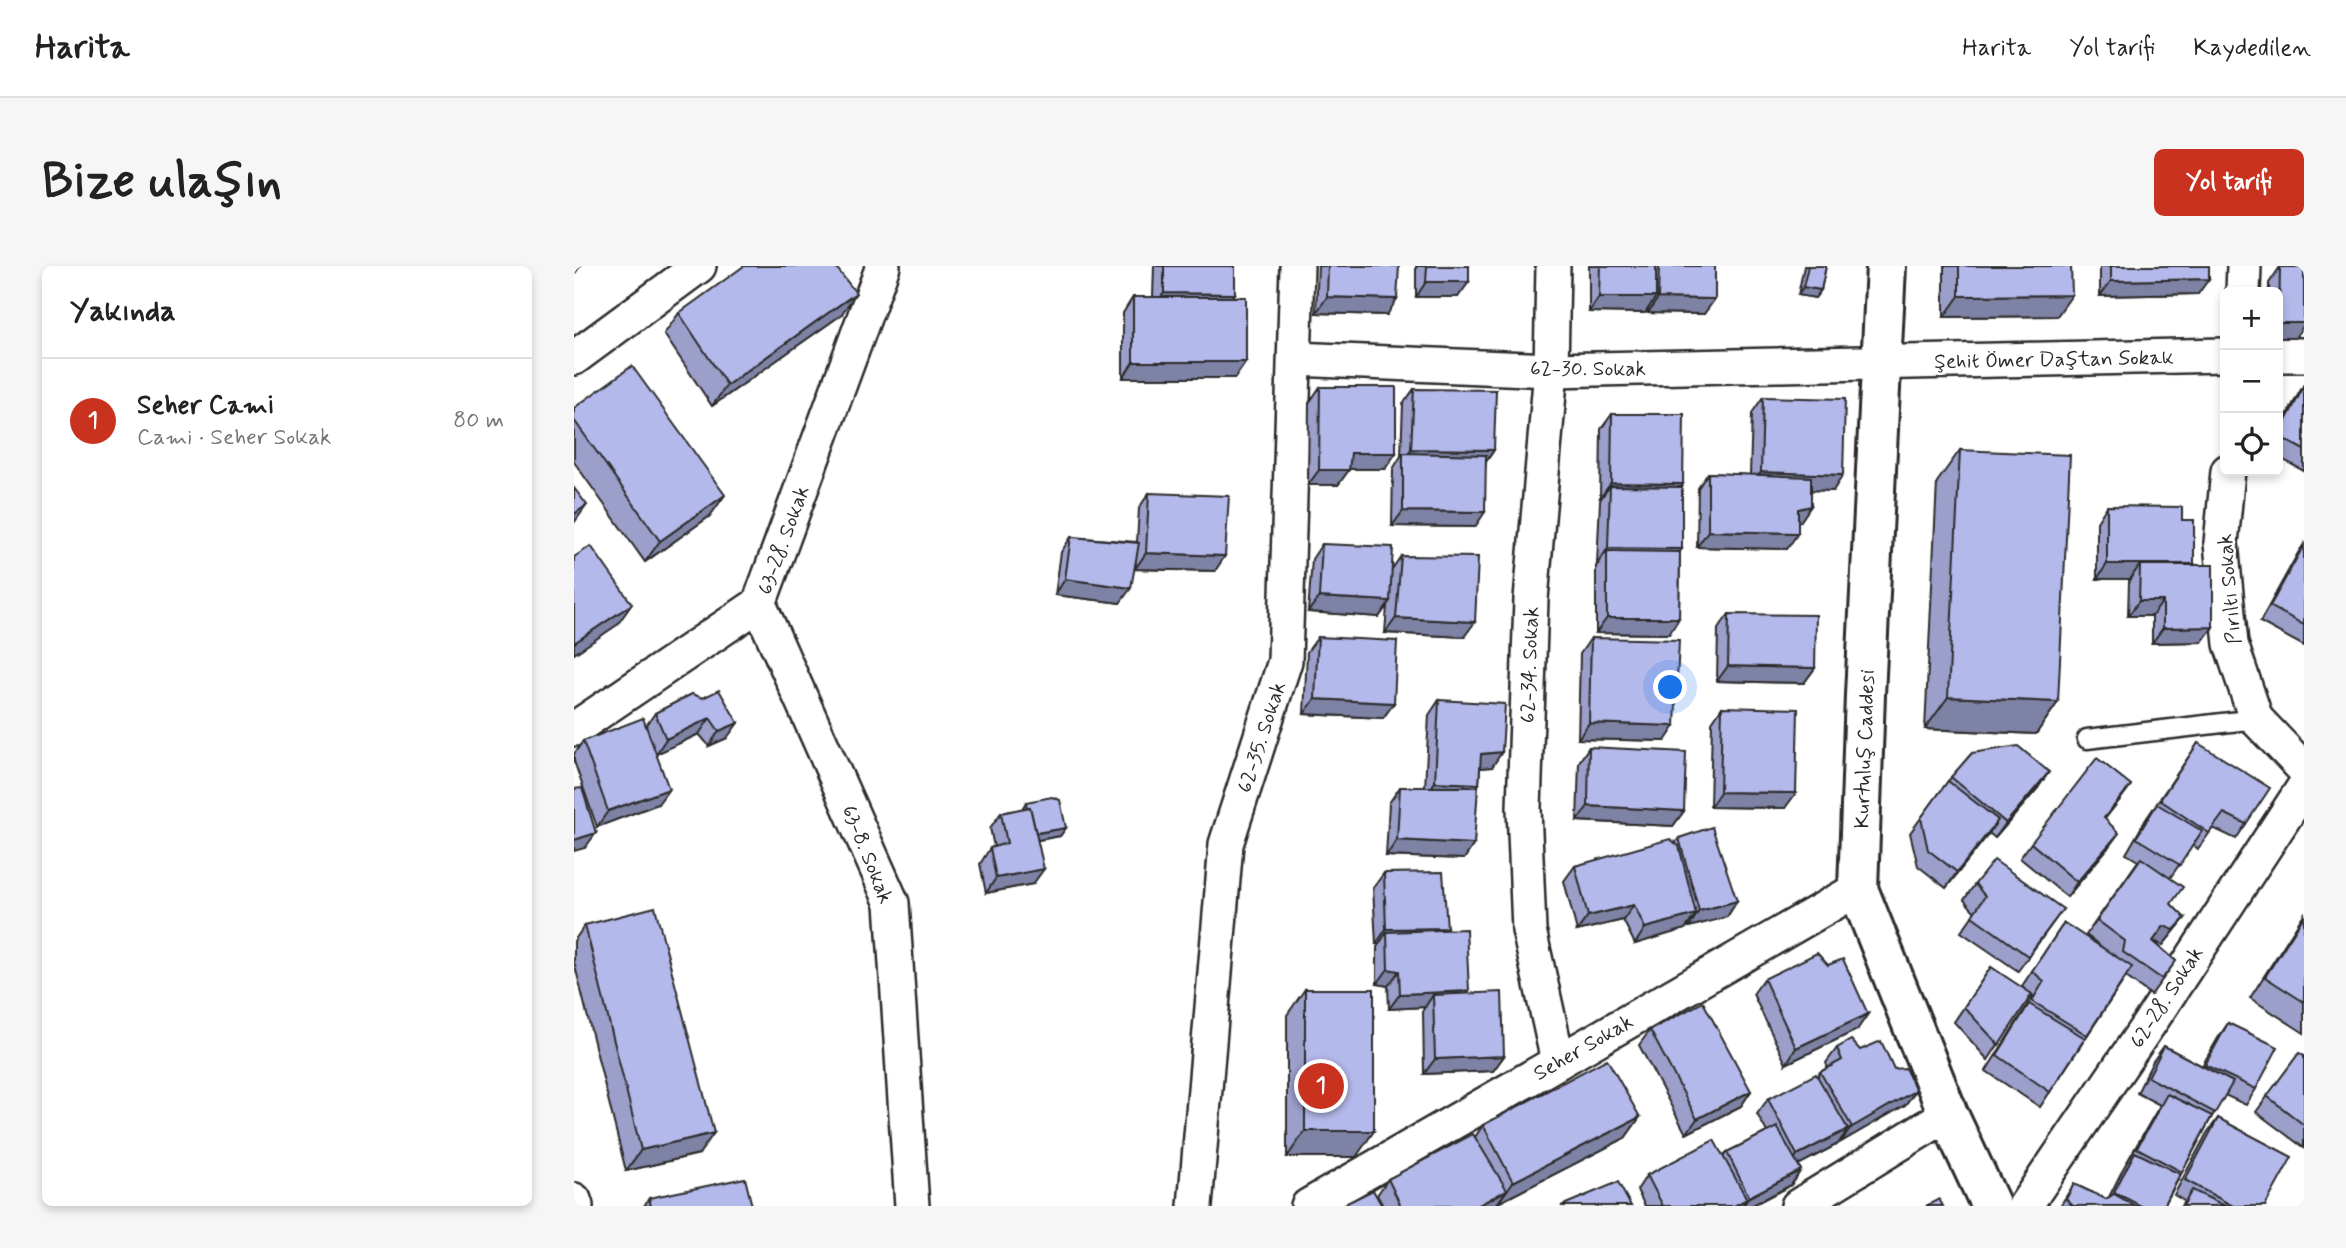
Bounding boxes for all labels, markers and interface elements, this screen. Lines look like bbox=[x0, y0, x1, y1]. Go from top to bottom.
text: Harita bbox=[35, 26, 130, 70]
text: Harita bbox=[1962, 33, 2031, 64]
text: Yol tarifi bbox=[2069, 33, 2155, 64]
text: Kaydedilen bbox=[2193, 33, 2311, 64]
button: Yol tarifi bbox=[2154, 149, 2304, 216]
text: Bize ulaşın bbox=[42, 150, 282, 215]
map controls bbox=[2220, 287, 2283, 476]
button: + bbox=[2220, 287, 2283, 350]
text: Yakında bbox=[70, 292, 176, 331]
street label: Şehit Ömer Daştan Sokak bbox=[1934, 344, 2174, 376]
button: − bbox=[2220, 350, 2283, 413]
street label: 62-30. Sokak bbox=[1530, 355, 1646, 383]
text: Seher Cami bbox=[137, 389, 275, 423]
text: 1 bbox=[88, 406, 98, 436]
text: 80 m bbox=[453, 406, 504, 436]
button: locate bbox=[2220, 413, 2283, 476]
text: Cami · Seher Sokak bbox=[137, 423, 331, 453]
street label: 63-28. Sokak bbox=[751, 482, 817, 599]
street label: Pırıltı Sokak bbox=[2211, 533, 2249, 645]
street label: 62-34. Sokak bbox=[1514, 606, 1546, 724]
street label: Kurtuluş Caddesi bbox=[1848, 669, 1882, 829]
your location bbox=[1653, 670, 1687, 704]
street label: 62-35. Sokak bbox=[1231, 678, 1293, 796]
street label: 63-8. Sokak bbox=[835, 801, 900, 908]
street label: 62-28. Sokak bbox=[2123, 941, 2210, 1054]
street label: Seher Sokak bbox=[1529, 1008, 1638, 1088]
pin: 1 bbox=[1298, 1060, 1344, 1112]

